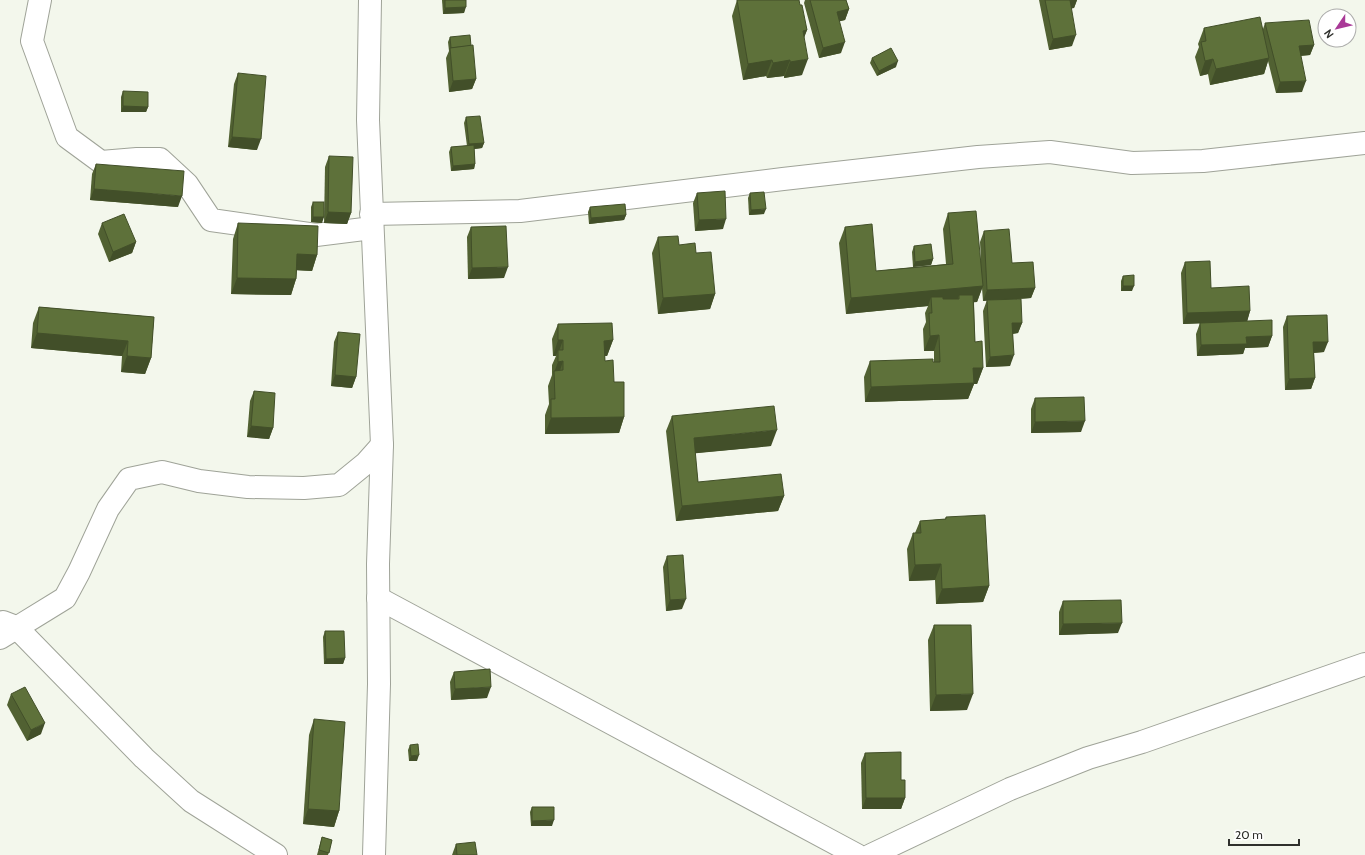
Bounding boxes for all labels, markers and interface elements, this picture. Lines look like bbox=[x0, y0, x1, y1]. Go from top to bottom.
north arrow bbox=[1317, 8, 1357, 48]
text: N bbox=[1321, 27, 1337, 41]
scale bar bbox=[1229, 821, 1299, 847]
text: 20 m bbox=[1235, 827, 1263, 842]

